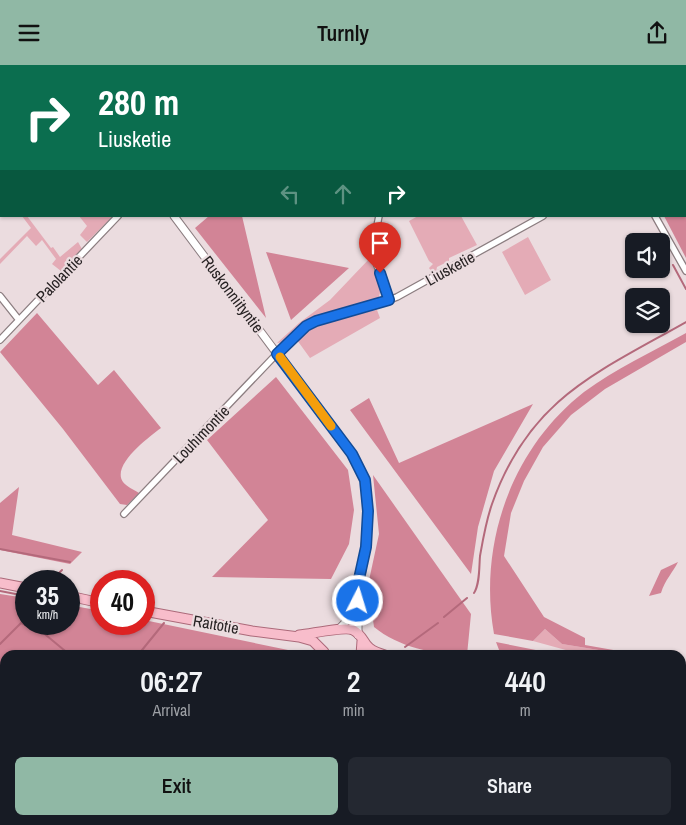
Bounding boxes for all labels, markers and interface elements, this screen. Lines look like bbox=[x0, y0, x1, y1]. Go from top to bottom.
text: Turnly bbox=[317, 18, 369, 48]
icon: menu bbox=[15, 19, 43, 47]
icon: share bbox=[643, 19, 671, 47]
text: 280 m bbox=[98, 79, 179, 126]
icon: right bbox=[15, 85, 80, 150]
text: Liusketie bbox=[98, 124, 171, 154]
icon: left bbox=[276, 180, 304, 208]
icon: ahead bbox=[329, 180, 357, 208]
icon: right bbox=[382, 180, 410, 208]
pin bbox=[359, 222, 401, 273]
icon: arrive bbox=[366, 229, 394, 257]
map controls bbox=[625, 233, 670, 333]
button: sound bbox=[625, 233, 670, 278]
street label: Liusketie bbox=[421, 245, 479, 291]
street label: Palolantie bbox=[31, 249, 87, 307]
street label: Ruskonniityntie bbox=[197, 251, 269, 337]
button: layers bbox=[625, 288, 670, 333]
street label: Louhimontie bbox=[168, 400, 234, 468]
speed limit sign: 40 bbox=[90, 570, 155, 635]
position arrow bbox=[331, 574, 383, 626]
text: 35 bbox=[36, 579, 59, 613]
text: km/h bbox=[37, 607, 58, 623]
street label: Raitotie bbox=[191, 609, 241, 639]
text: 06:27 bbox=[140, 661, 203, 701]
text: 2 bbox=[347, 661, 361, 701]
text: 440 bbox=[505, 661, 546, 701]
text: Arrival bbox=[152, 699, 190, 721]
text: min bbox=[343, 699, 365, 721]
text: m bbox=[520, 699, 531, 721]
button: Exit bbox=[15, 757, 338, 815]
button: Share bbox=[348, 757, 671, 815]

